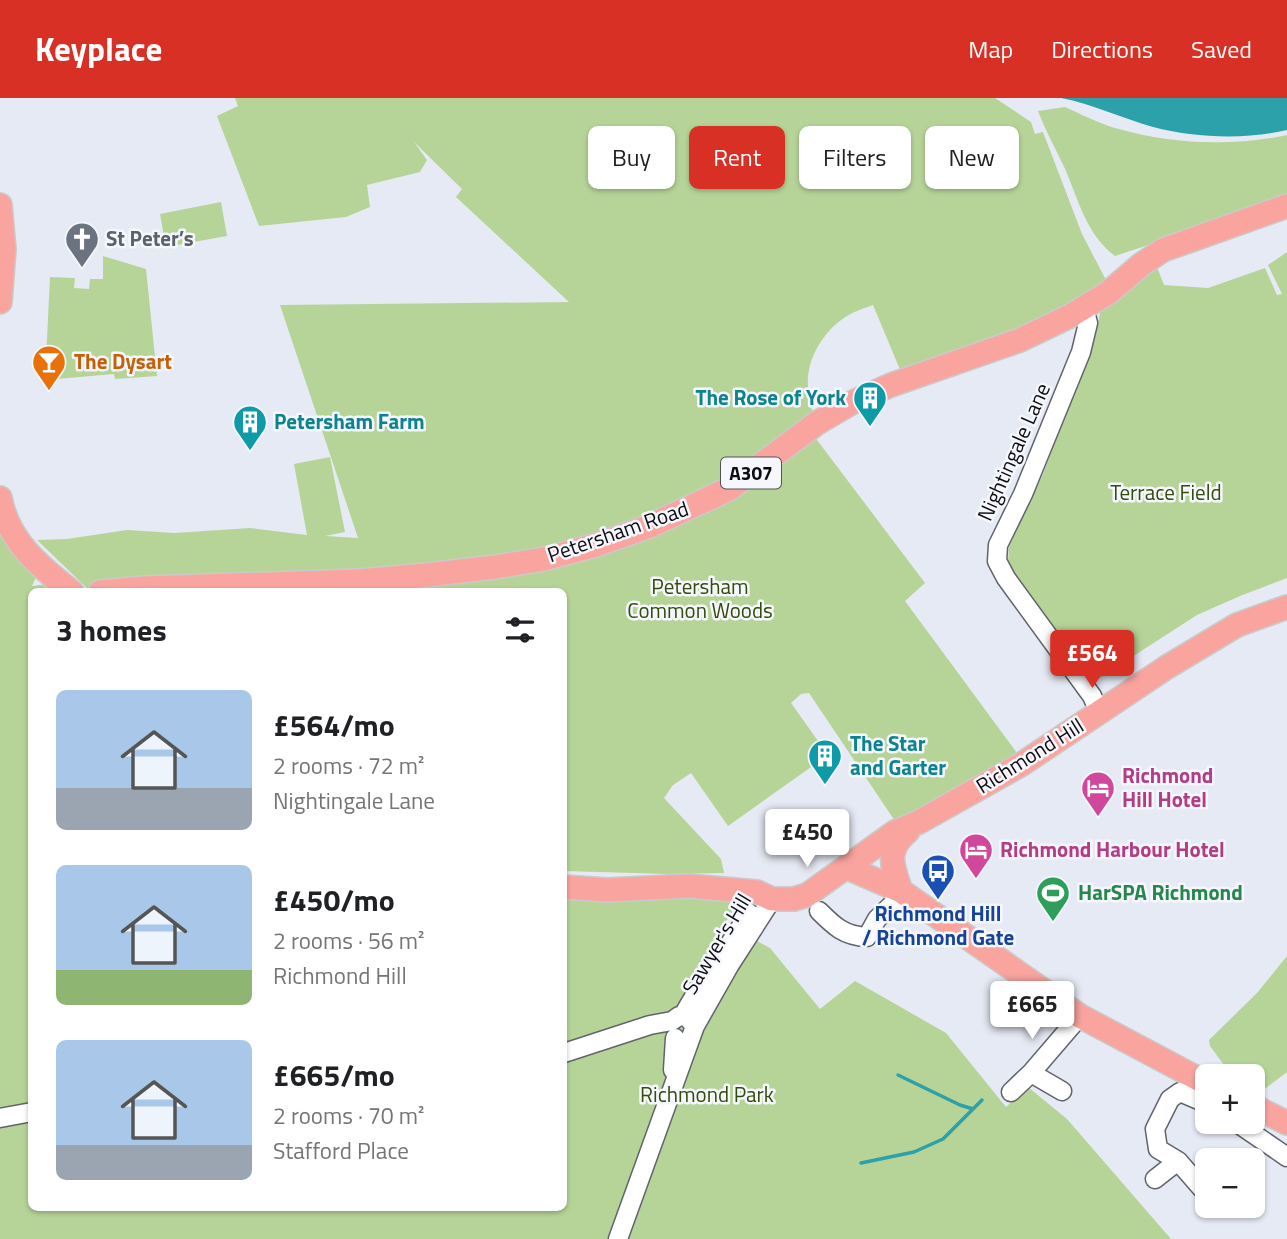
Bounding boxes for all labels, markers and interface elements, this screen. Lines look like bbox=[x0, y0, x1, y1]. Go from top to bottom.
text: Keyplace bbox=[35, 24, 162, 74]
text: Map bbox=[968, 31, 1013, 67]
text: Directions bbox=[1051, 31, 1153, 67]
text: Saved bbox=[1191, 31, 1252, 67]
chip: Buy bbox=[588, 126, 675, 189]
chip: Rent bbox=[689, 126, 785, 189]
chip: Filters bbox=[799, 126, 911, 189]
chip: New bbox=[925, 126, 1019, 189]
church icon: St Peter’s bbox=[63, 220, 101, 269]
place label: St Peter’s bbox=[106, 222, 194, 254]
bar icon: The Dysart bbox=[30, 343, 68, 392]
place label: The Dysart bbox=[74, 345, 172, 377]
street label: Nightingale Lane bbox=[968, 378, 1058, 526]
building icon: The Rose of York bbox=[851, 379, 889, 428]
place label: The Rose of York bbox=[695, 381, 846, 413]
building icon: Petersham Farm bbox=[231, 403, 269, 452]
place label: Petersham Farm bbox=[274, 405, 425, 437]
road number: A307 bbox=[721, 458, 781, 488]
park label: Terrace Field bbox=[1110, 476, 1222, 508]
street label: Petersham Road bbox=[543, 492, 693, 570]
park label: Petersham Common Woods bbox=[627, 570, 773, 626]
text: 3 homes bbox=[56, 607, 167, 653]
icon: filters bbox=[501, 611, 539, 649]
pin: £564 bbox=[1051, 630, 1133, 690]
text: £564 bbox=[1066, 635, 1118, 670]
text: £564/mo bbox=[273, 702, 395, 748]
street label: Richmond Hill bbox=[969, 709, 1090, 801]
icon: home bbox=[112, 718, 196, 802]
place label: The Star and Garter bbox=[850, 727, 946, 783]
building icon: The Star and Garter bbox=[806, 737, 844, 786]
text: 2 rooms · 72 m² bbox=[273, 748, 424, 783]
place label: Richmond Hill Hotel bbox=[1122, 759, 1213, 815]
hotel icon: Richmond Hill Hotel bbox=[1079, 769, 1117, 818]
text: Nightingale Lane bbox=[273, 783, 435, 818]
pin: £450 bbox=[766, 810, 848, 869]
text: £450 bbox=[781, 814, 833, 849]
hotel icon: Richmond Harbour Hotel bbox=[957, 831, 995, 880]
place label: Richmond Harbour Hotel bbox=[1000, 833, 1225, 865]
bus stop icon: Richmond Hill / Richmond Gate bbox=[919, 852, 957, 901]
sports icon: HarSPA Richmond bbox=[1034, 874, 1072, 923]
place label: HarSPA Richmond bbox=[1078, 876, 1243, 908]
text: £450/mo bbox=[273, 877, 395, 923]
street label: Sawyer's Hill bbox=[673, 887, 759, 1000]
icon: home bbox=[112, 893, 196, 977]
place label: Richmond Hill / Richmond Gate bbox=[862, 897, 1014, 953]
text: 2 rooms · 56 m² bbox=[273, 923, 424, 958]
text: Richmond Hill bbox=[273, 958, 407, 993]
pin: £665 bbox=[991, 982, 1073, 1041]
text: £665 bbox=[1006, 986, 1058, 1021]
text: £665/mo bbox=[273, 1052, 395, 1098]
map controls bbox=[1195, 1064, 1265, 1218]
button: + bbox=[1195, 1064, 1265, 1134]
icon: home bbox=[112, 1068, 196, 1152]
park label: Richmond Park bbox=[640, 1078, 774, 1110]
text: 2 rooms · 70 m² bbox=[273, 1098, 424, 1133]
text: Stafford Place bbox=[273, 1133, 409, 1168]
button: − bbox=[1195, 1148, 1265, 1218]

